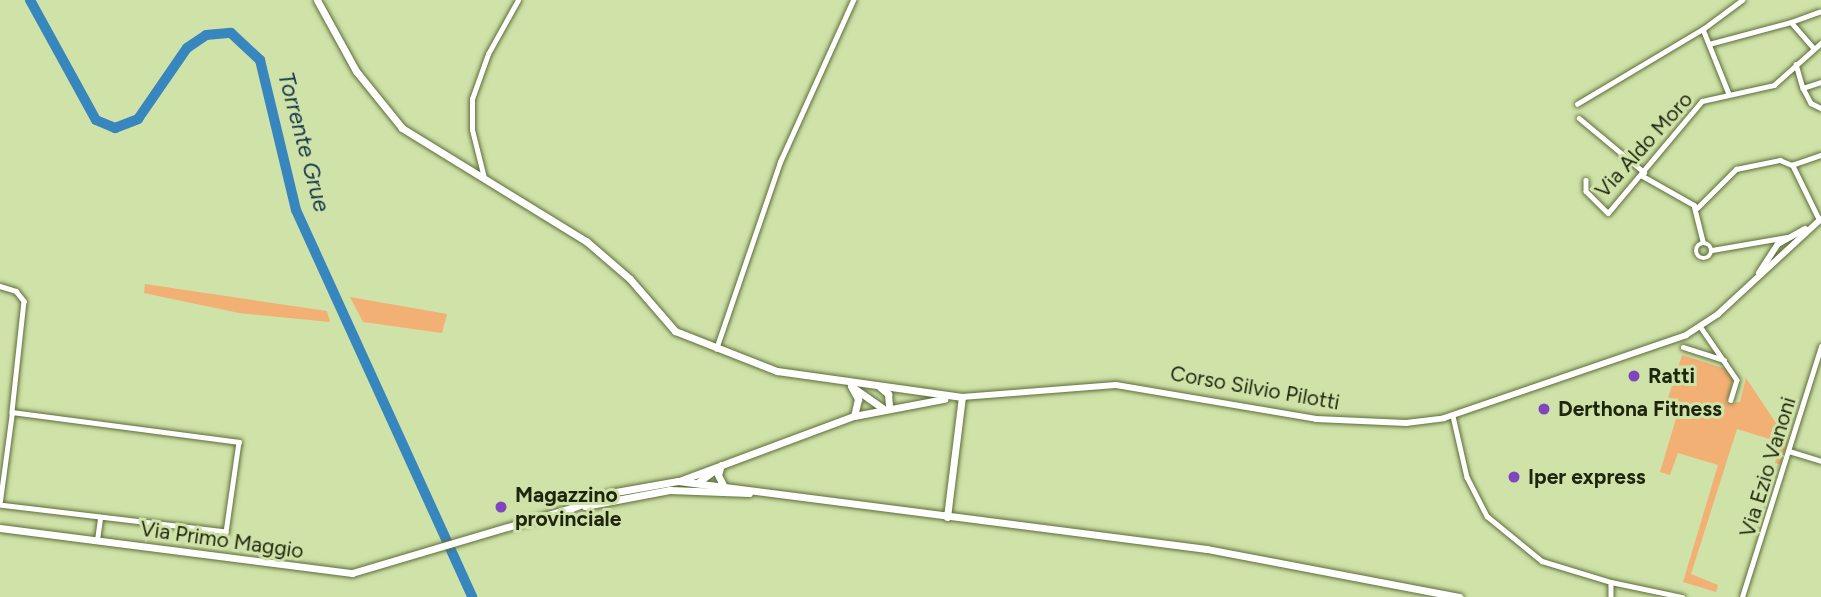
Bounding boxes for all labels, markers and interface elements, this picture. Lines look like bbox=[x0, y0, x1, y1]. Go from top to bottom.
water label: Torrente Grue bbox=[272, 69, 336, 215]
street label: Via Aldo Moro bbox=[1590, 87, 1698, 203]
street label: Corso Silvio Pilotti bbox=[1168, 361, 1342, 415]
place label: Ratti bbox=[1648, 363, 1695, 389]
marker: Ratti bbox=[1626, 368, 1642, 384]
street label: Via Ezio Vanoni bbox=[1735, 394, 1801, 540]
place label: Derthona Fitness bbox=[1558, 396, 1722, 422]
marker: Derthona Fitness bbox=[1536, 401, 1552, 417]
place label: Iper express bbox=[1528, 464, 1646, 490]
marker: Iper express bbox=[1506, 469, 1522, 485]
place label: Magazzino provinciale bbox=[515, 482, 621, 532]
marker: Magazzino provinciale bbox=[493, 499, 509, 515]
street label: Via Primo Maggio bbox=[139, 516, 305, 564]

